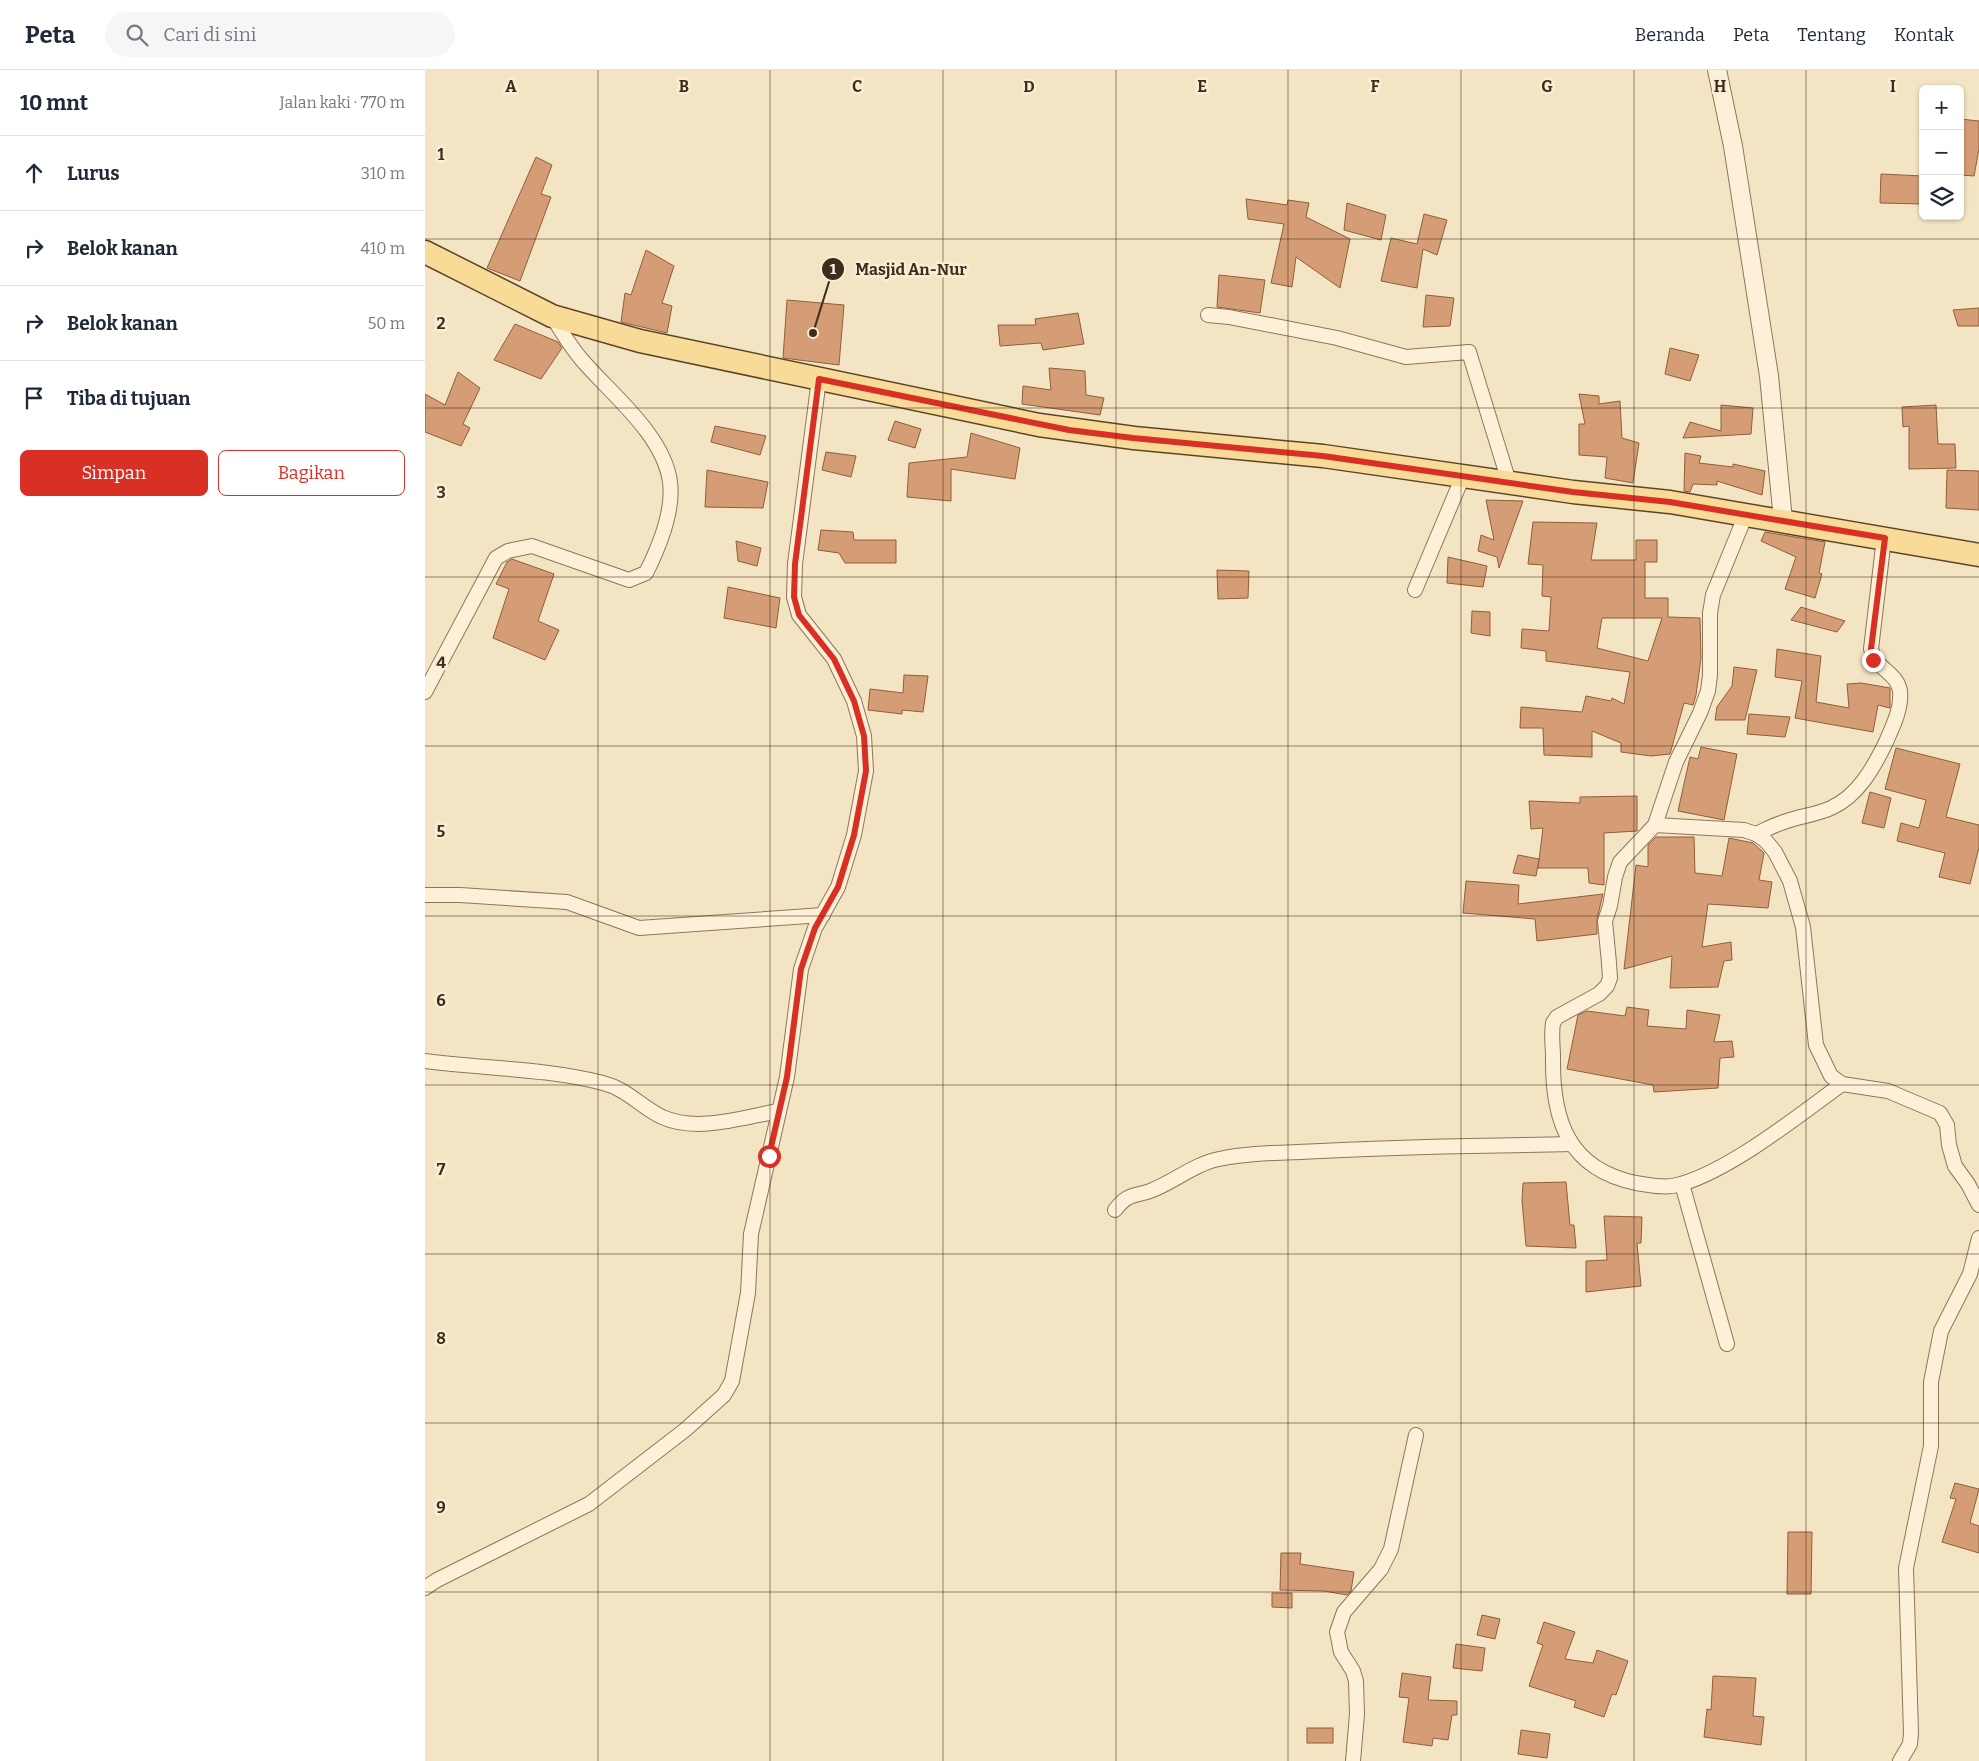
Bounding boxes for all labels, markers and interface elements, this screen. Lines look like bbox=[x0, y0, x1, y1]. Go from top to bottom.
search box bbox=[105, 12, 455, 57]
text: Peta bbox=[25, 21, 75, 49]
icon: search bbox=[123, 21, 151, 49]
text: Cari di sini bbox=[163, 23, 256, 46]
text: Beranda bbox=[1635, 24, 1705, 46]
text: Peta bbox=[1733, 24, 1769, 46]
text: Tentang bbox=[1797, 24, 1866, 46]
text: Kontak bbox=[1894, 24, 1954, 46]
text: A bbox=[505, 77, 517, 96]
text: B bbox=[679, 77, 689, 96]
text: C bbox=[852, 77, 862, 96]
text: D bbox=[1023, 77, 1035, 96]
text: E bbox=[1197, 77, 1207, 96]
text: F bbox=[1371, 77, 1380, 96]
text: G bbox=[1541, 77, 1553, 96]
text: H bbox=[1714, 77, 1727, 96]
text: I bbox=[1890, 77, 1896, 96]
map controls bbox=[1919, 85, 1964, 220]
button: + bbox=[1919, 85, 1964, 130]
text: 10 mnt bbox=[20, 90, 88, 116]
text: Jalan kaki · 770 m bbox=[280, 93, 405, 112]
button: − bbox=[1919, 130, 1964, 175]
text: 1 bbox=[438, 145, 445, 164]
icon: ahead bbox=[20, 159, 48, 187]
text: Lurus bbox=[67, 162, 120, 185]
text: 310 m bbox=[361, 164, 405, 183]
button: layers bbox=[1919, 175, 1964, 220]
icon: right bbox=[20, 234, 48, 262]
text: Belok kanan bbox=[67, 237, 178, 260]
text: 410 m bbox=[360, 239, 405, 258]
callout: Masjid An-Nur bbox=[820, 254, 977, 285]
text: 1 bbox=[830, 260, 837, 278]
text: Masjid An-Nur bbox=[855, 260, 967, 279]
icon: right bbox=[20, 309, 48, 337]
text: Belok kanan bbox=[67, 312, 178, 335]
text: 50 m bbox=[368, 314, 405, 333]
text: 2 bbox=[436, 314, 446, 333]
icon: arrive bbox=[20, 384, 48, 412]
text: Tiba di tujuan bbox=[67, 387, 191, 410]
button: Simpan bbox=[20, 450, 208, 496]
button: Bagikan bbox=[218, 450, 405, 496]
text: 3 bbox=[436, 483, 446, 502]
route end bbox=[1862, 649, 1885, 672]
text: 4 bbox=[436, 653, 446, 672]
text: 5 bbox=[437, 822, 446, 841]
text: 6 bbox=[436, 991, 446, 1010]
route start bbox=[758, 1145, 781, 1168]
text: 7 bbox=[437, 1160, 446, 1179]
text: 8 bbox=[436, 1329, 446, 1348]
text: 9 bbox=[436, 1498, 446, 1517]

